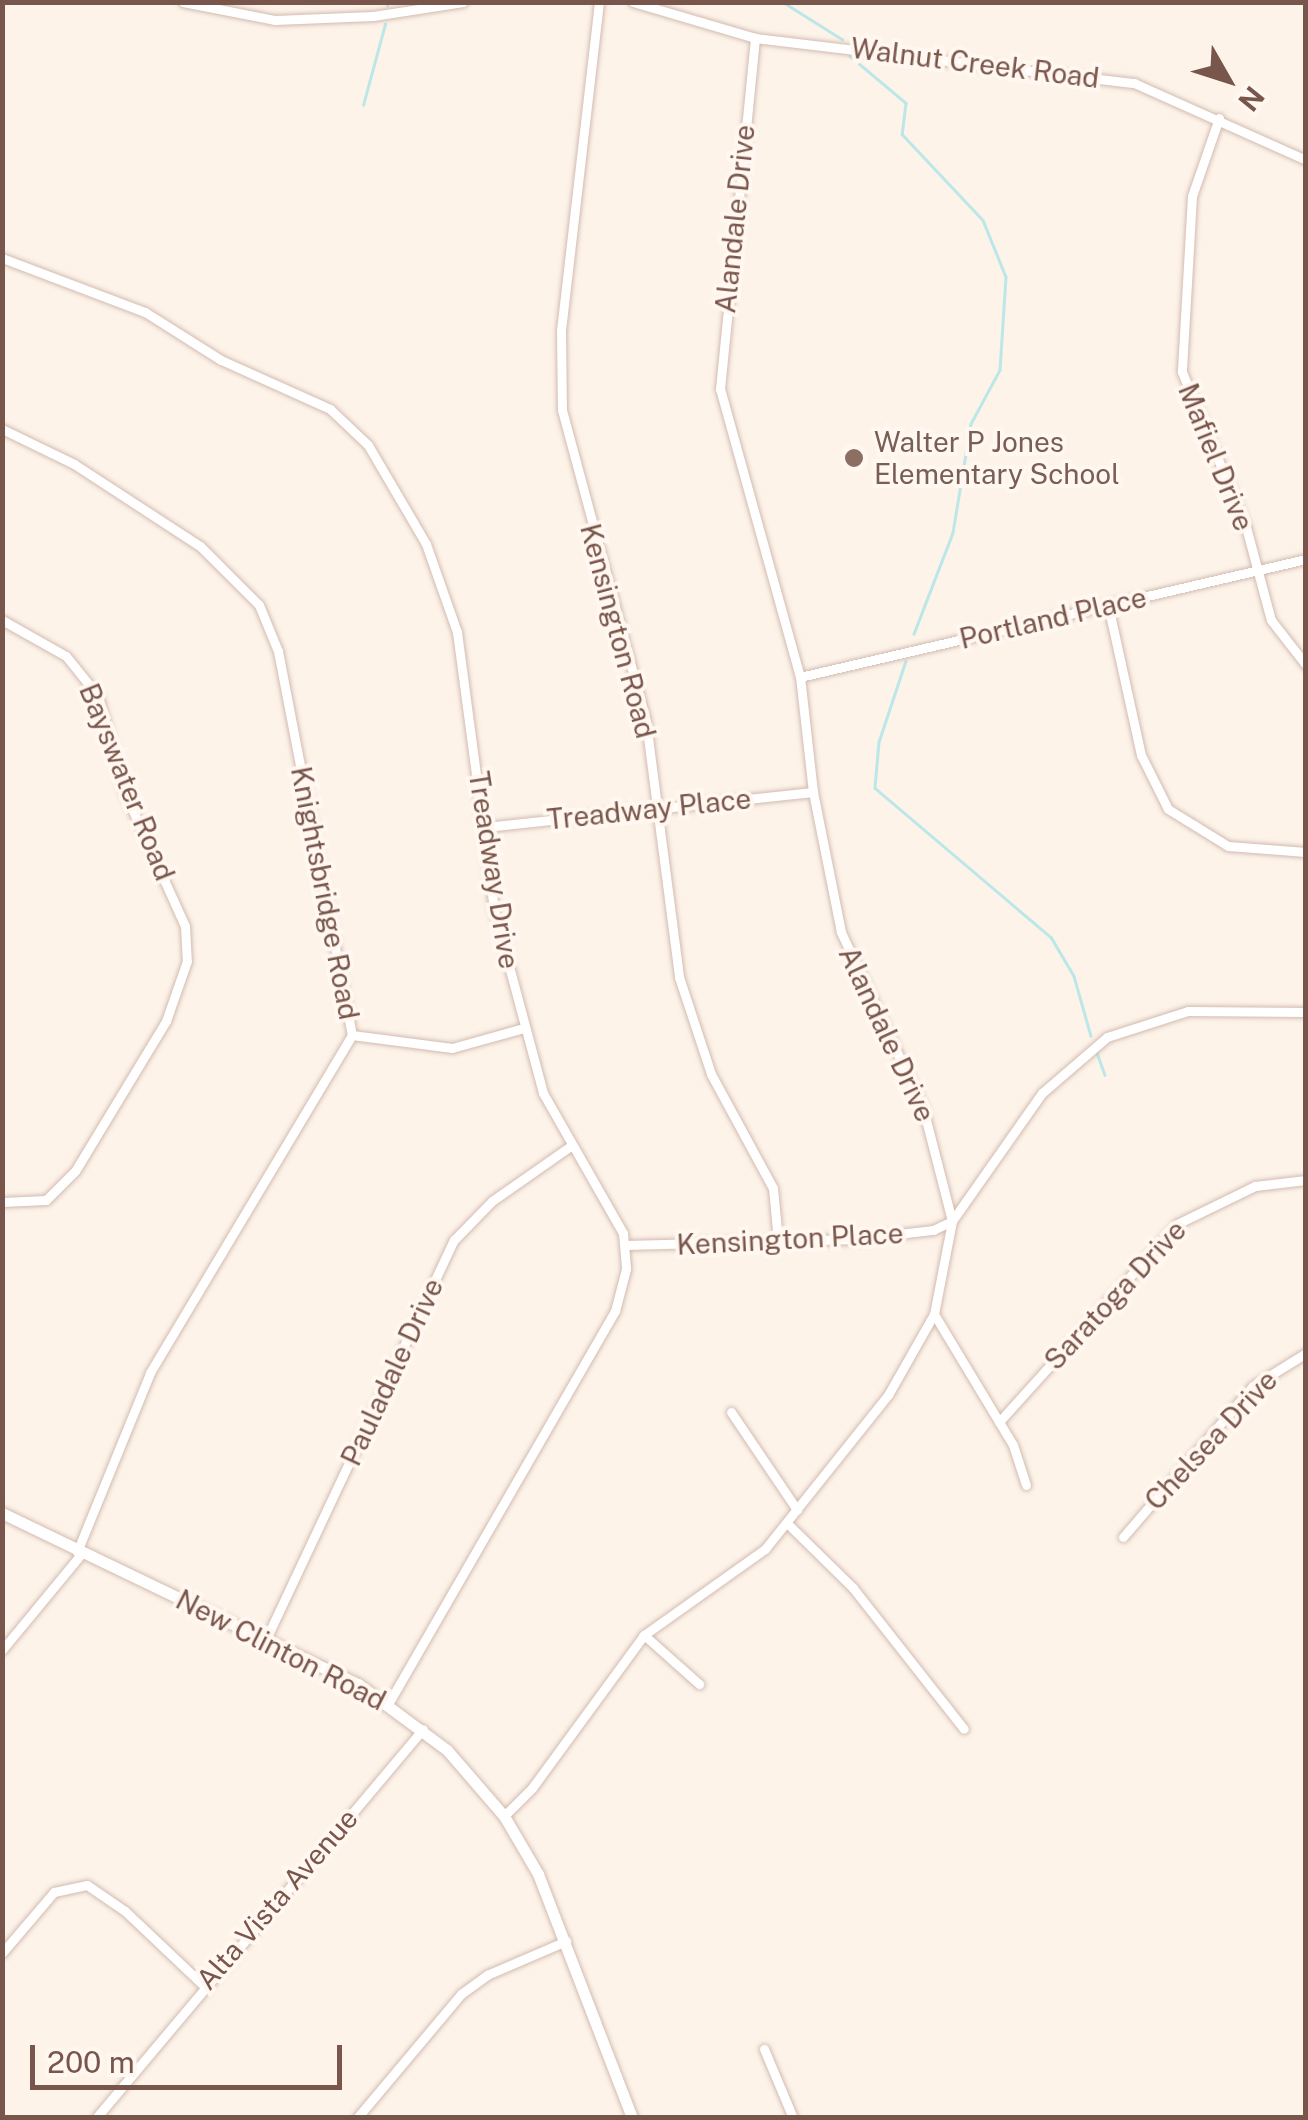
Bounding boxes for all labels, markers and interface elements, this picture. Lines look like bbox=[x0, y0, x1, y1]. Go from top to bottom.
north arrow bbox=[1178, 30, 1278, 130]
street label: Walnut Creek Road bbox=[849, 31, 1101, 95]
text: N bbox=[1232, 80, 1271, 118]
street label: Alandale Drive bbox=[708, 123, 762, 315]
street label: Mafiel Drive bbox=[1171, 379, 1261, 535]
place label: Walter P Jones Elementary School bbox=[874, 425, 1120, 491]
marker: Walter P Jones Elementary School bbox=[843, 447, 865, 469]
street label: Kensington Road bbox=[573, 520, 663, 742]
street label: Portland Place bbox=[956, 580, 1150, 656]
street label: Bayswater Road bbox=[72, 679, 182, 885]
street label: Knightsbridge Road bbox=[284, 764, 366, 1022]
street label: Treadway Drive bbox=[462, 769, 526, 971]
street label: Treadway Place bbox=[545, 782, 753, 836]
street label: Alandale Drive bbox=[832, 941, 942, 1127]
street label: Saratoga Drive bbox=[1037, 1213, 1193, 1377]
street label: Kensington Place bbox=[676, 1216, 904, 1262]
street label: Pauladale Drive bbox=[334, 1273, 450, 1471]
street label: Chelsea Drive bbox=[1138, 1363, 1284, 1517]
street label: New Clinton Road bbox=[170, 1583, 392, 1717]
street label: Alta Vista Avenue bbox=[189, 1801, 365, 1997]
scale bar bbox=[35, 2025, 348, 2087]
text: 200 m bbox=[47, 2044, 135, 2080]

